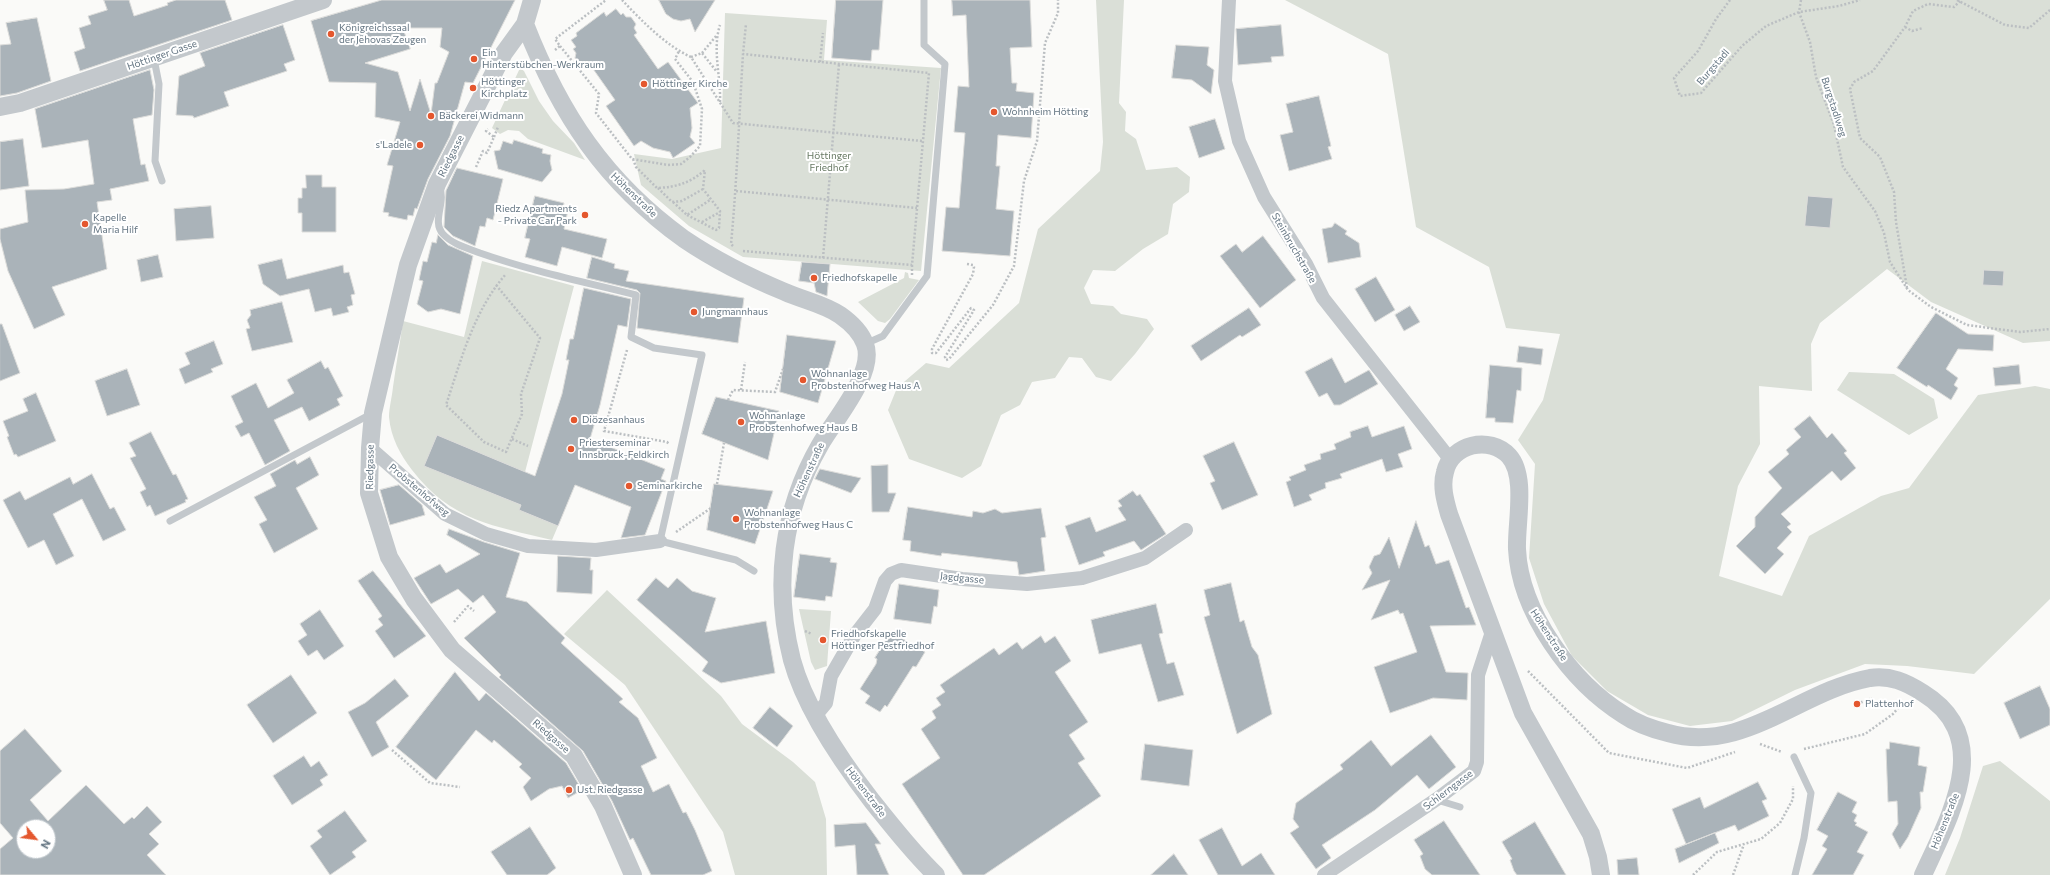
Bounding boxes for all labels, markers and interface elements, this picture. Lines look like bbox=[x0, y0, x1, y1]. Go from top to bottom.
place label: Königreichssaal der Jehovas Zeugen bbox=[339, 22, 426, 46]
marker: Königreichssaal der Jehovas Zeugen bbox=[326, 29, 336, 39]
street label: Höttinger Gasse bbox=[125, 37, 199, 73]
place label: Ein Hinterstübchen-Werkraum bbox=[482, 47, 604, 70]
street label: Burgstadl bbox=[1694, 47, 1732, 87]
marker: Ein Hinterstübchen-Werkraum bbox=[469, 54, 479, 64]
place label: Höttinger Kirchplatz bbox=[481, 76, 528, 100]
street label: Burgstadlweg bbox=[1819, 76, 1849, 138]
place label: Höttinger Kirche bbox=[652, 78, 727, 90]
marker: Höttinger Kirche bbox=[639, 79, 649, 89]
marker: Höttinger Kirchplatz bbox=[468, 83, 478, 93]
place label: Wohnheim Hötting bbox=[1002, 106, 1088, 118]
marker: Wohnheim Hötting bbox=[989, 107, 999, 117]
place label: Bäckerei Widmann bbox=[439, 110, 524, 122]
marker: Bäckerei Widmann bbox=[426, 111, 436, 121]
street label: Riedgasse bbox=[435, 133, 467, 179]
place label: s'Ladele bbox=[376, 139, 412, 151]
marker: s'Ladele bbox=[415, 140, 425, 150]
park label: Höttinger Friedhof bbox=[807, 150, 851, 174]
street label: Höhenstraße bbox=[609, 170, 659, 220]
place label: Riedz Apartments - Private Car Park bbox=[495, 203, 577, 226]
marker: Riedz Apartments - Private Car Park bbox=[580, 210, 590, 220]
street label: Steinbruchstraße bbox=[1269, 211, 1319, 285]
place label: Kapelle Maria Hilf bbox=[93, 212, 138, 236]
marker: Kapelle Maria Hilf bbox=[80, 219, 90, 229]
place label: Friedhofskapelle bbox=[822, 272, 897, 284]
marker: Friedhofskapelle bbox=[809, 273, 819, 283]
place label: Jungmannhaus bbox=[702, 306, 768, 318]
marker: Jungmannhaus bbox=[689, 307, 699, 317]
place label: Wohnanlage Probstenhofweg Haus A bbox=[811, 368, 920, 392]
marker: Wohnanlage Probstenhofweg Haus A bbox=[798, 375, 808, 385]
place label: Wohnanlage Probstenhofweg Haus B bbox=[749, 410, 858, 434]
place label: Diözesanhaus bbox=[582, 414, 645, 426]
marker: Diözesanhaus bbox=[569, 415, 579, 425]
marker: Wohnanlage Probstenhofweg Haus B bbox=[736, 417, 746, 427]
place label: Priesterseminar Innsbruck-Feldkirch bbox=[579, 437, 669, 460]
street label: Höhenstraße bbox=[791, 441, 827, 499]
street label: Riedgasse bbox=[364, 444, 376, 490]
marker: Priesterseminar Innsbruck-Feldkirch bbox=[566, 444, 576, 454]
street label: Probstenhofweg bbox=[386, 461, 452, 519]
place label: Seminarkirche bbox=[637, 480, 702, 492]
marker: Seminarkirche bbox=[624, 481, 634, 491]
place label: Wohnanlage Probstenhofweg Haus C bbox=[744, 507, 853, 530]
marker: Wohnanlage Probstenhofweg Haus C bbox=[731, 514, 741, 524]
street label: Jagdgasse bbox=[939, 570, 985, 586]
street label: Höhenstraße bbox=[1528, 607, 1570, 663]
place label: Friedhofskapelle Höttinger Pestfriedhof bbox=[831, 628, 935, 652]
marker: Friedhofskapelle Höttinger Pestfriedhof bbox=[818, 635, 828, 645]
place label: Plattenhof bbox=[1865, 698, 1914, 710]
marker: Plattenhof bbox=[1852, 699, 1862, 709]
street label: Riedgasse bbox=[530, 717, 572, 755]
street label: Höhenstraße bbox=[843, 765, 889, 819]
street label: Schlerngasse bbox=[1421, 767, 1475, 813]
place label: Ust. Riedgasse bbox=[577, 784, 642, 796]
marker: Ust. Riedgasse bbox=[564, 785, 574, 795]
street label: Höhenstraße bbox=[1928, 791, 1962, 851]
north arrow bbox=[16, 819, 56, 859]
text: N bbox=[38, 838, 54, 851]

